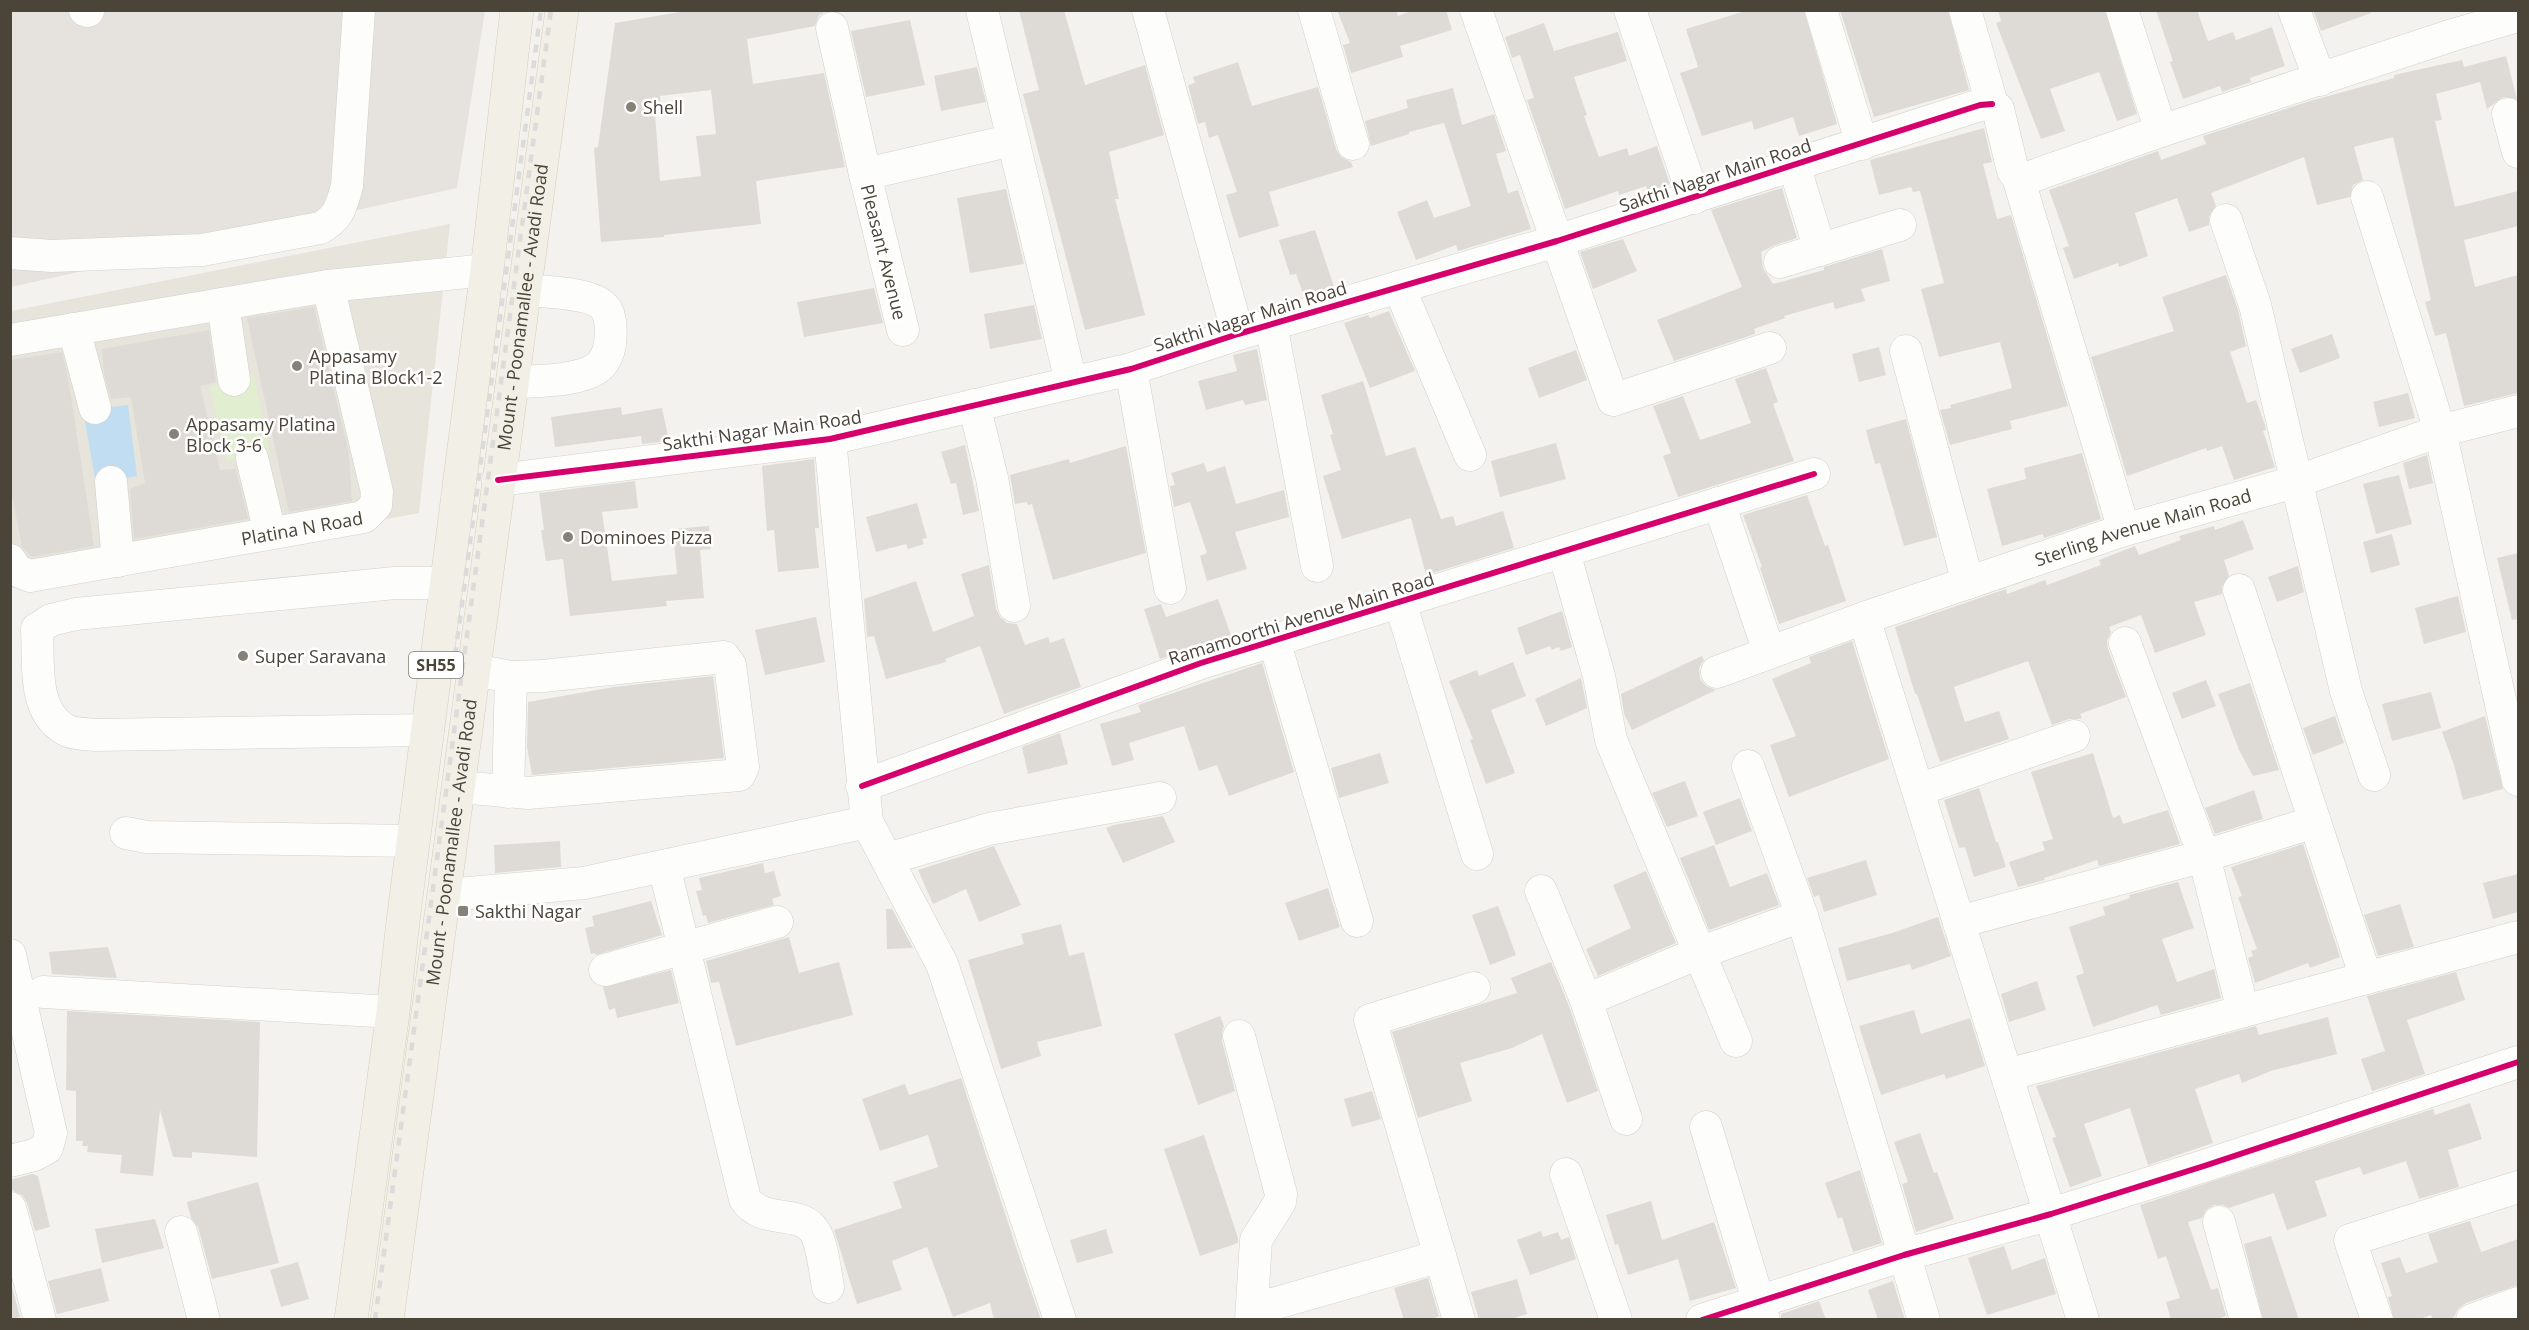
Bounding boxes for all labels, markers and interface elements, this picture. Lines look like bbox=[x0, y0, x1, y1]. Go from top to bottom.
place label: Shell bbox=[643, 95, 683, 119]
marker: Shell bbox=[624, 100, 638, 114]
street label: Sakthi Nagar Main Road bbox=[1616, 133, 1814, 217]
street label: Mount - Poonamallee - Avadi Road bbox=[491, 162, 553, 452]
street label: Pleasant Avenue bbox=[856, 182, 912, 322]
street label: Sakthi Nagar Main Road bbox=[1150, 275, 1350, 357]
place label: Appasamy Platina Block1-2 bbox=[309, 344, 443, 389]
marker: Appasamy Platina Block1-2 bbox=[290, 359, 304, 373]
street label: Sakthi Nagar Main Road bbox=[661, 404, 863, 456]
place label: Appasamy Platina Block 3-6 bbox=[186, 412, 336, 457]
marker: Appasamy Platina Block 3-6 bbox=[167, 427, 181, 441]
street label: Sterling Avenue Main Road bbox=[2031, 483, 2254, 571]
street label: Platina N Road bbox=[239, 505, 365, 551]
place label: Dominoes Pizza bbox=[580, 525, 713, 549]
marker: Dominoes Pizza bbox=[561, 530, 575, 544]
street label: Ramamoorthi Avenue Main Road bbox=[1165, 566, 1437, 670]
place label: Super Saravana bbox=[255, 644, 386, 668]
marker: Super Saravana bbox=[236, 649, 250, 663]
road number: SH55 bbox=[409, 652, 463, 678]
street label: Mount - Poonamallee - Avadi Road bbox=[420, 697, 482, 987]
place label: Sakthi Nagar bbox=[475, 899, 582, 923]
marker: Sakthi Nagar bbox=[456, 904, 470, 918]

